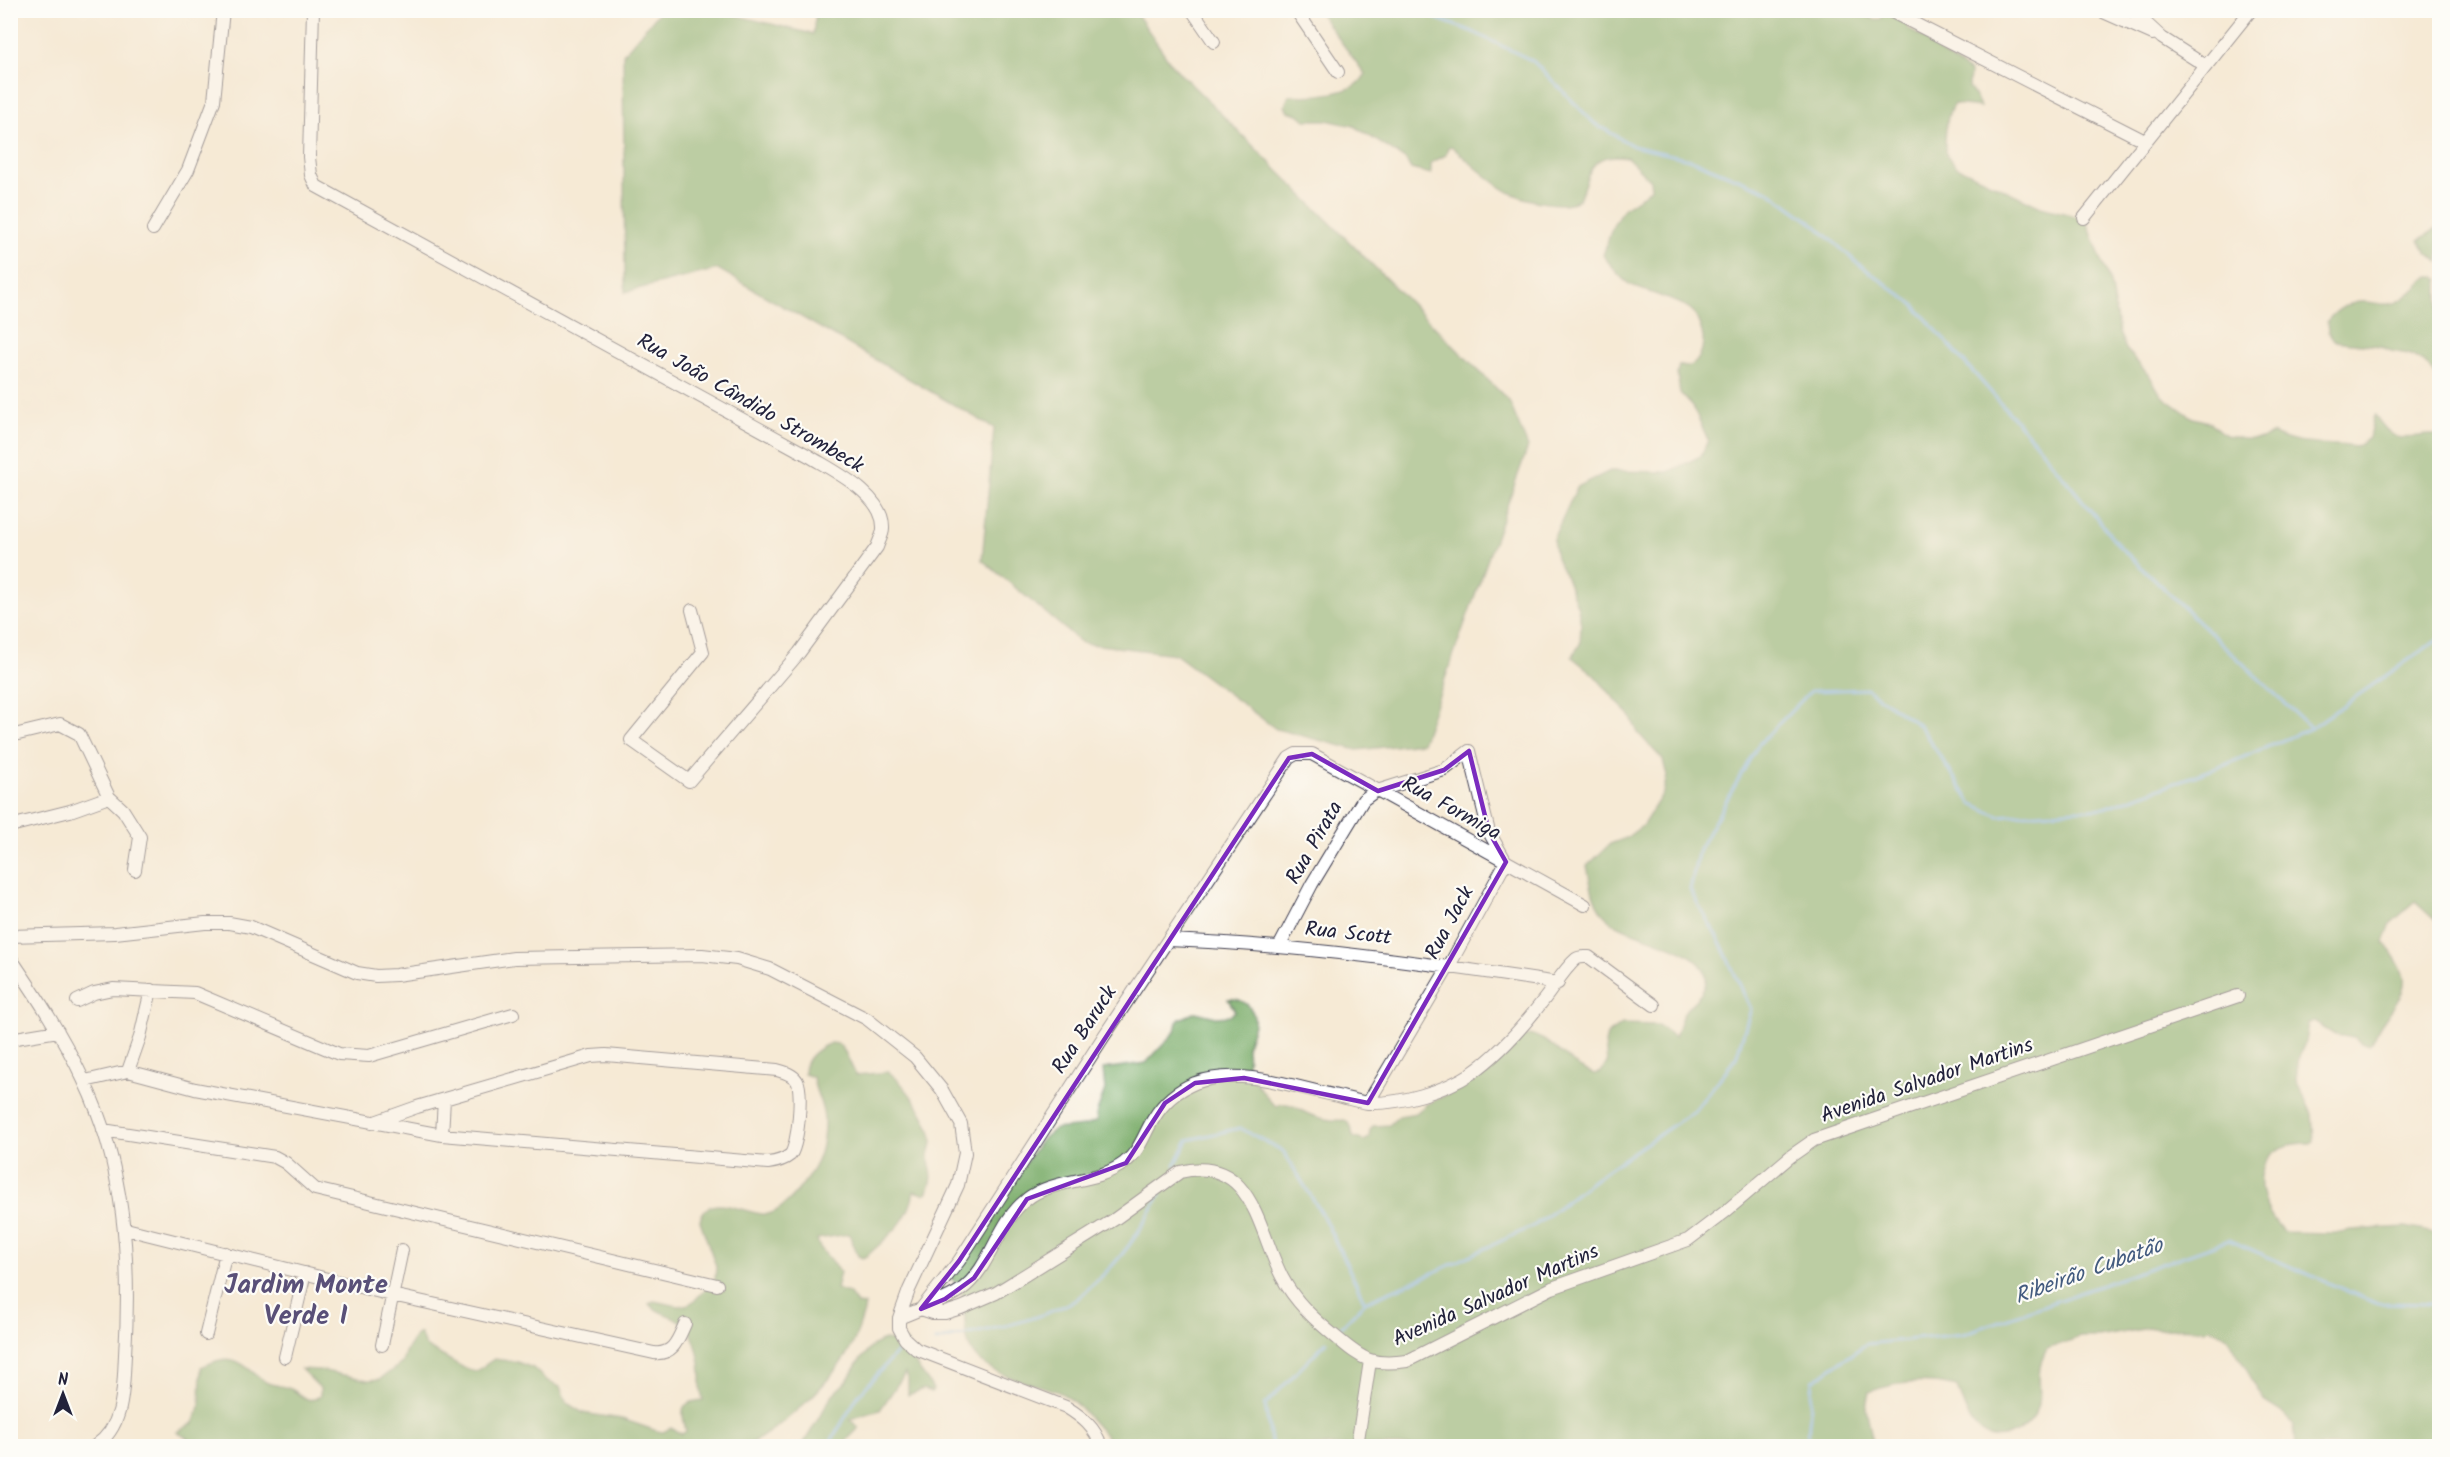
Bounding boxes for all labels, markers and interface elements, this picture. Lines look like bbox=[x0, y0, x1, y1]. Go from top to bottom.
street label: Rua João Cândido Strombeck bbox=[630, 325, 870, 483]
street label: Rua Formiga bbox=[1395, 768, 1507, 850]
street label: Rua Pirata bbox=[1278, 795, 1352, 891]
street label: Rua Jack bbox=[1417, 880, 1483, 966]
street label: Rua Scott bbox=[1303, 913, 1394, 955]
street label: Rua Baruck bbox=[1044, 979, 1126, 1081]
street label: Avenida Salvador Martins bbox=[1816, 1029, 2038, 1133]
water label: Ribeirão Cubatão bbox=[2010, 1228, 2170, 1315]
street label: Avenida Salvador Martins bbox=[1387, 1236, 1605, 1356]
district label: Jardim Monte Verde I bbox=[224, 1264, 388, 1338]
north arrow bbox=[33, 1364, 93, 1424]
text: N bbox=[58, 1368, 68, 1393]

